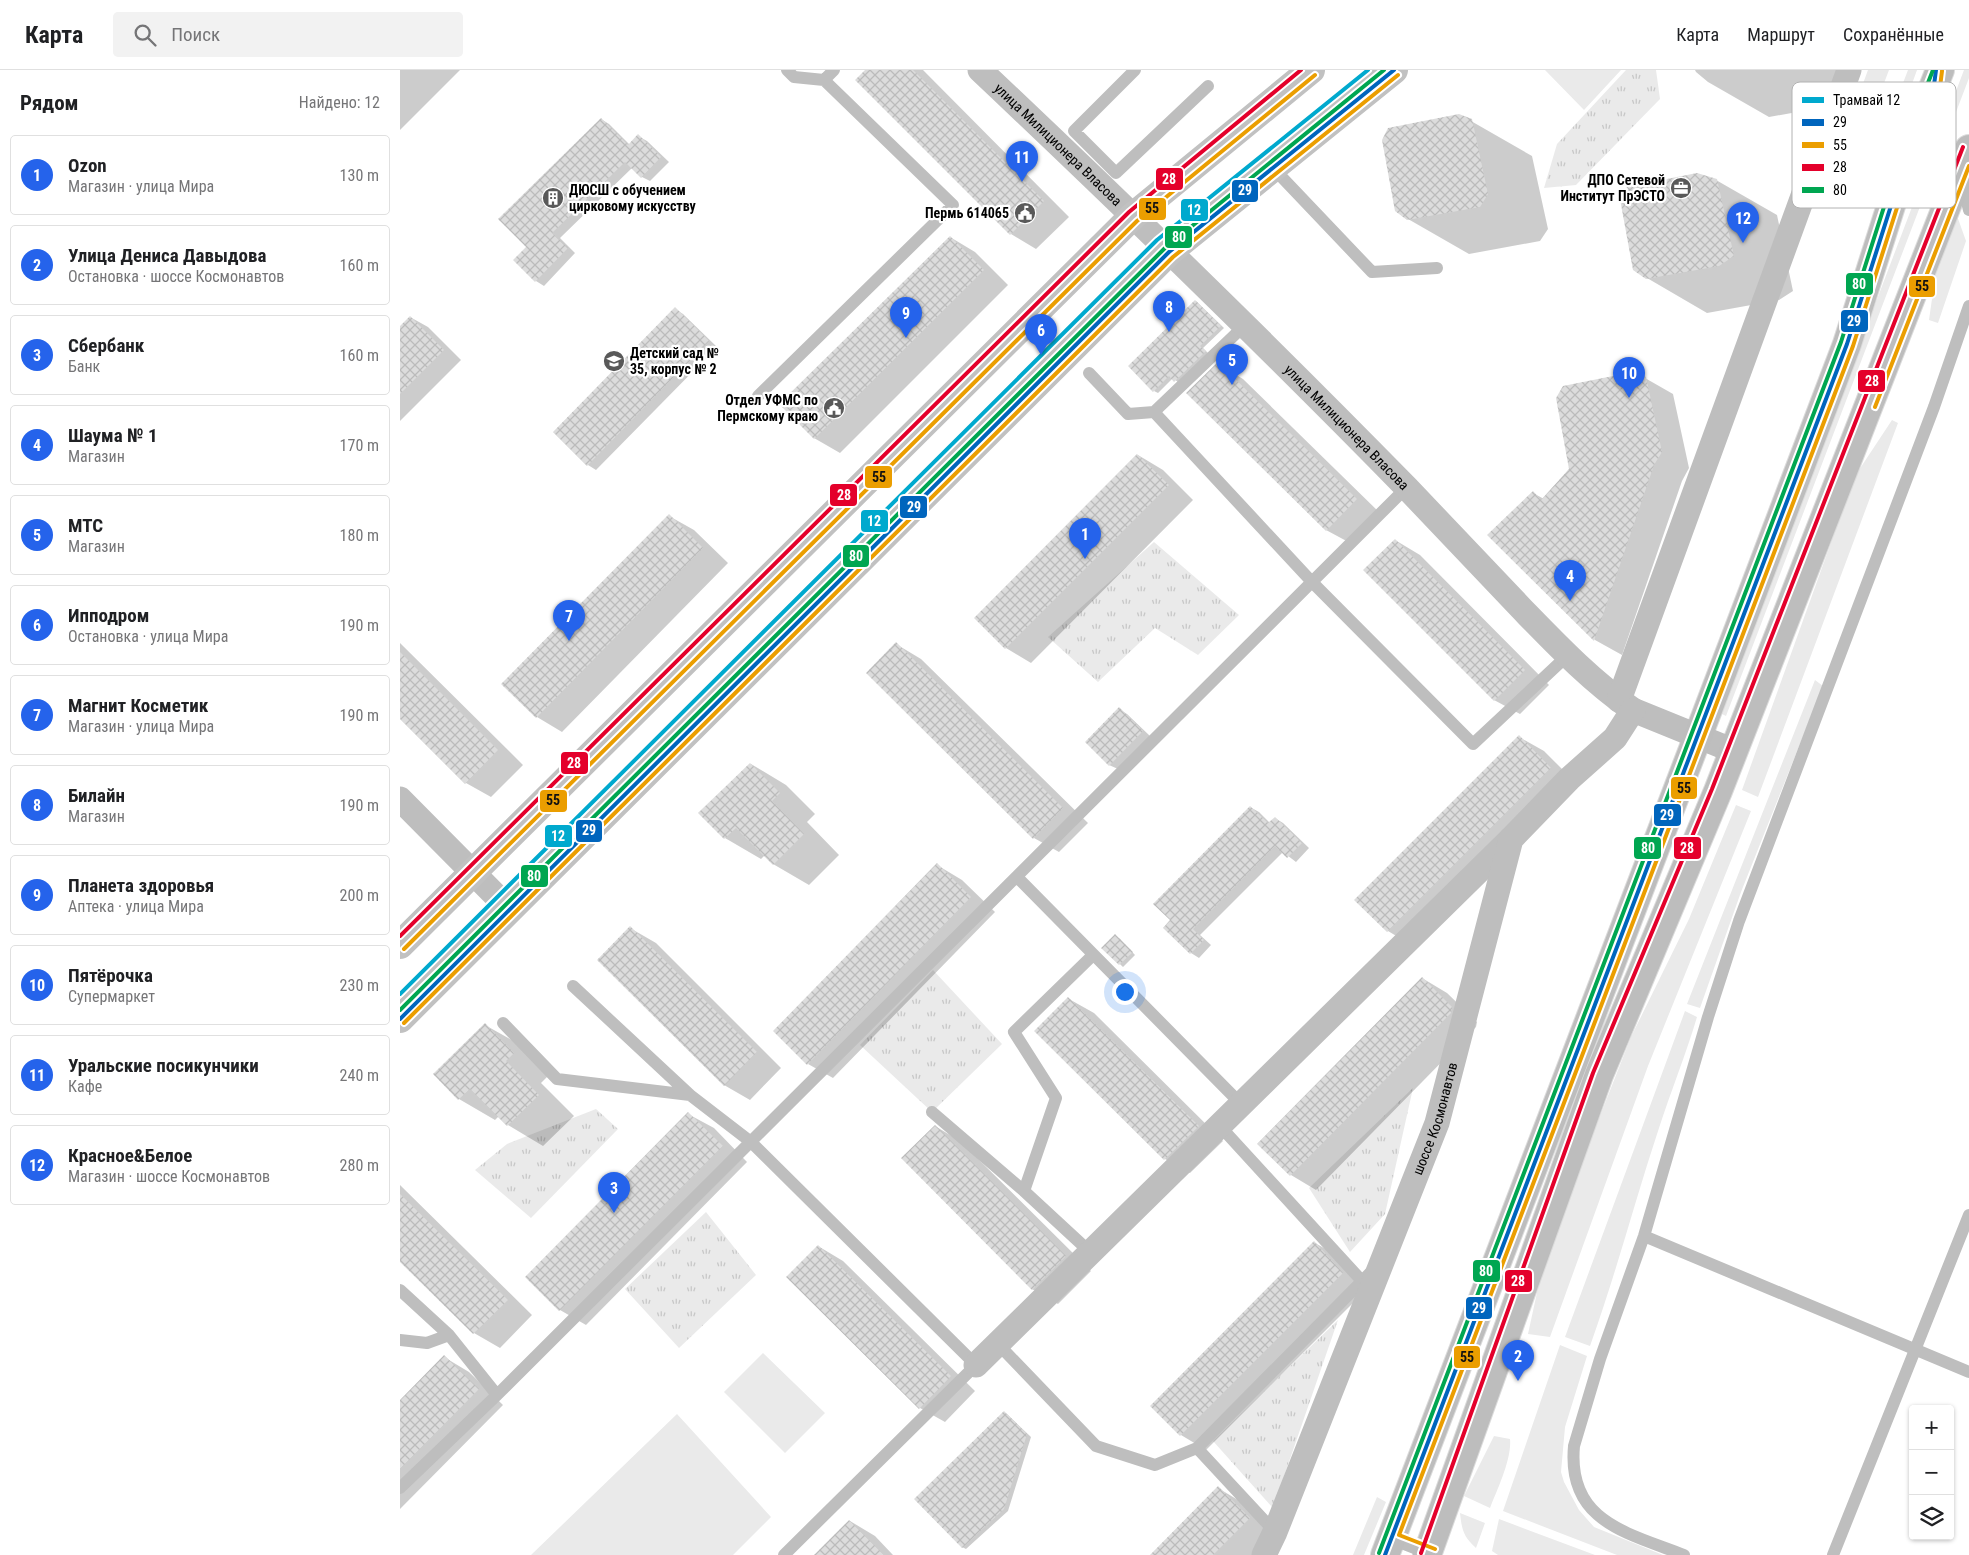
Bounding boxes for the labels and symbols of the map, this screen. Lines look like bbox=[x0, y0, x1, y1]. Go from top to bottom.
street label: улица Милиционера Власова bbox=[991, 80, 1125, 209]
legend bbox=[1792, 82, 1956, 208]
text: Трамвай 12 bbox=[1833, 92, 1900, 108]
text: 29 bbox=[1833, 114, 1847, 130]
text: 55 bbox=[1833, 137, 1847, 153]
pin: 11 bbox=[1006, 141, 1038, 182]
text: 28 bbox=[1833, 159, 1847, 175]
line badge: 28 bbox=[1155, 167, 1184, 191]
text: 28 bbox=[1162, 171, 1176, 187]
place label: ДПО Сетевой Институт ПрЭСТО bbox=[1560, 172, 1665, 204]
office icon: ДПО Сетевой Институт ПрЭСТО bbox=[1669, 176, 1693, 200]
line badge: 29 bbox=[1231, 179, 1259, 203]
place label: ДЮСШ с обучением цирковому искусству bbox=[569, 182, 697, 214]
text: 29 bbox=[1238, 182, 1252, 198]
text: 80 bbox=[1833, 182, 1847, 198]
building icon: ДЮСШ с обучением цирковому искусству bbox=[541, 186, 565, 210]
line badge: 55 bbox=[1138, 197, 1167, 221]
line badge: 12 bbox=[1180, 198, 1209, 222]
text: 55 bbox=[1145, 200, 1159, 216]
public building icon: Пермь 614065 bbox=[1013, 201, 1037, 225]
text: 12 bbox=[1187, 202, 1201, 218]
pin: 12 bbox=[1727, 202, 1759, 243]
place label: Пермь 614065 bbox=[925, 205, 1009, 221]
line badge: 80 bbox=[1164, 225, 1193, 249]
text: 80 bbox=[1172, 229, 1186, 245]
line badge: 80 bbox=[1845, 272, 1874, 296]
line badge: 55 bbox=[1908, 275, 1936, 298]
text: 80 bbox=[1852, 276, 1866, 292]
text: 55 bbox=[1915, 278, 1929, 294]
pin: 8 bbox=[1153, 291, 1185, 332]
pin: 9 bbox=[890, 297, 922, 338]
line badge: 29 bbox=[1840, 309, 1869, 333]
text: 29 bbox=[1847, 313, 1861, 329]
pin: 6 bbox=[1025, 314, 1057, 355]
pin: 5 bbox=[1216, 344, 1248, 385]
place label: Детский сад № 35, корпус № 2 bbox=[630, 345, 719, 377]
school or university icon: Детский сад № 35, корпус № 2 bbox=[602, 349, 626, 373]
pin: 10 bbox=[1613, 357, 1645, 398]
street label: улица Милиционера Власова bbox=[1281, 361, 1412, 493]
line badge: 28 bbox=[1857, 369, 1886, 393]
text: 28 bbox=[1865, 373, 1879, 389]
place label: Отдел УФМС по Пермскому краю bbox=[717, 392, 818, 424]
public building icon: Отдел УФМС по Пермскому краю bbox=[822, 396, 846, 420]
line badge: 55 bbox=[864, 465, 893, 489]
text: 55 bbox=[872, 469, 886, 485]
line badge: 28 bbox=[829, 483, 858, 507]
text: 28 bbox=[837, 487, 851, 503]
line badge: 29 bbox=[899, 495, 928, 519]
text: 29 bbox=[907, 499, 921, 515]
line badge: 12 bbox=[860, 509, 889, 533]
text: 12 bbox=[867, 513, 881, 529]
pin: 1 bbox=[1069, 518, 1101, 559]
line badge: 80 bbox=[842, 544, 870, 568]
text: 80 bbox=[849, 548, 863, 564]
pin: 4 bbox=[1554, 560, 1586, 601]
pin: 7 bbox=[553, 600, 585, 641]
line badge: 28 bbox=[560, 751, 589, 775]
text: 28 bbox=[567, 755, 581, 771]
line badge: 55 bbox=[1670, 776, 1698, 800]
text: 55 bbox=[1677, 780, 1691, 796]
line badge: 55 bbox=[539, 789, 568, 813]
text: 55 bbox=[546, 792, 560, 808]
line badge: 29 bbox=[1653, 803, 1682, 827]
text: 29 bbox=[1660, 807, 1674, 823]
line badge: 29 bbox=[575, 819, 603, 843]
text: 29 bbox=[582, 822, 596, 838]
line badge: 12 bbox=[544, 824, 573, 848]
text: 12 bbox=[551, 828, 565, 844]
line badge: 80 bbox=[1633, 836, 1662, 860]
line badge: 28 bbox=[1673, 836, 1702, 860]
text: 80 bbox=[1641, 840, 1655, 856]
text: 28 bbox=[1680, 840, 1694, 856]
line badge: 80 bbox=[520, 864, 549, 888]
text: 80 bbox=[527, 868, 541, 884]
your location bbox=[1112, 979, 1138, 1005]
street label: шоссе Космонавтов bbox=[1409, 1061, 1460, 1177]
pin: 3 bbox=[598, 1172, 630, 1213]
line badge: 80 bbox=[1472, 1259, 1501, 1283]
text: 80 bbox=[1479, 1263, 1493, 1279]
line badge: 28 bbox=[1504, 1269, 1533, 1293]
text: 28 bbox=[1511, 1273, 1525, 1289]
line badge: 29 bbox=[1465, 1296, 1493, 1320]
text: 29 bbox=[1472, 1300, 1486, 1316]
pin: 2 bbox=[1502, 1340, 1534, 1381]
line badge: 55 bbox=[1453, 1345, 1481, 1369]
text: 55 bbox=[1460, 1349, 1474, 1365]

